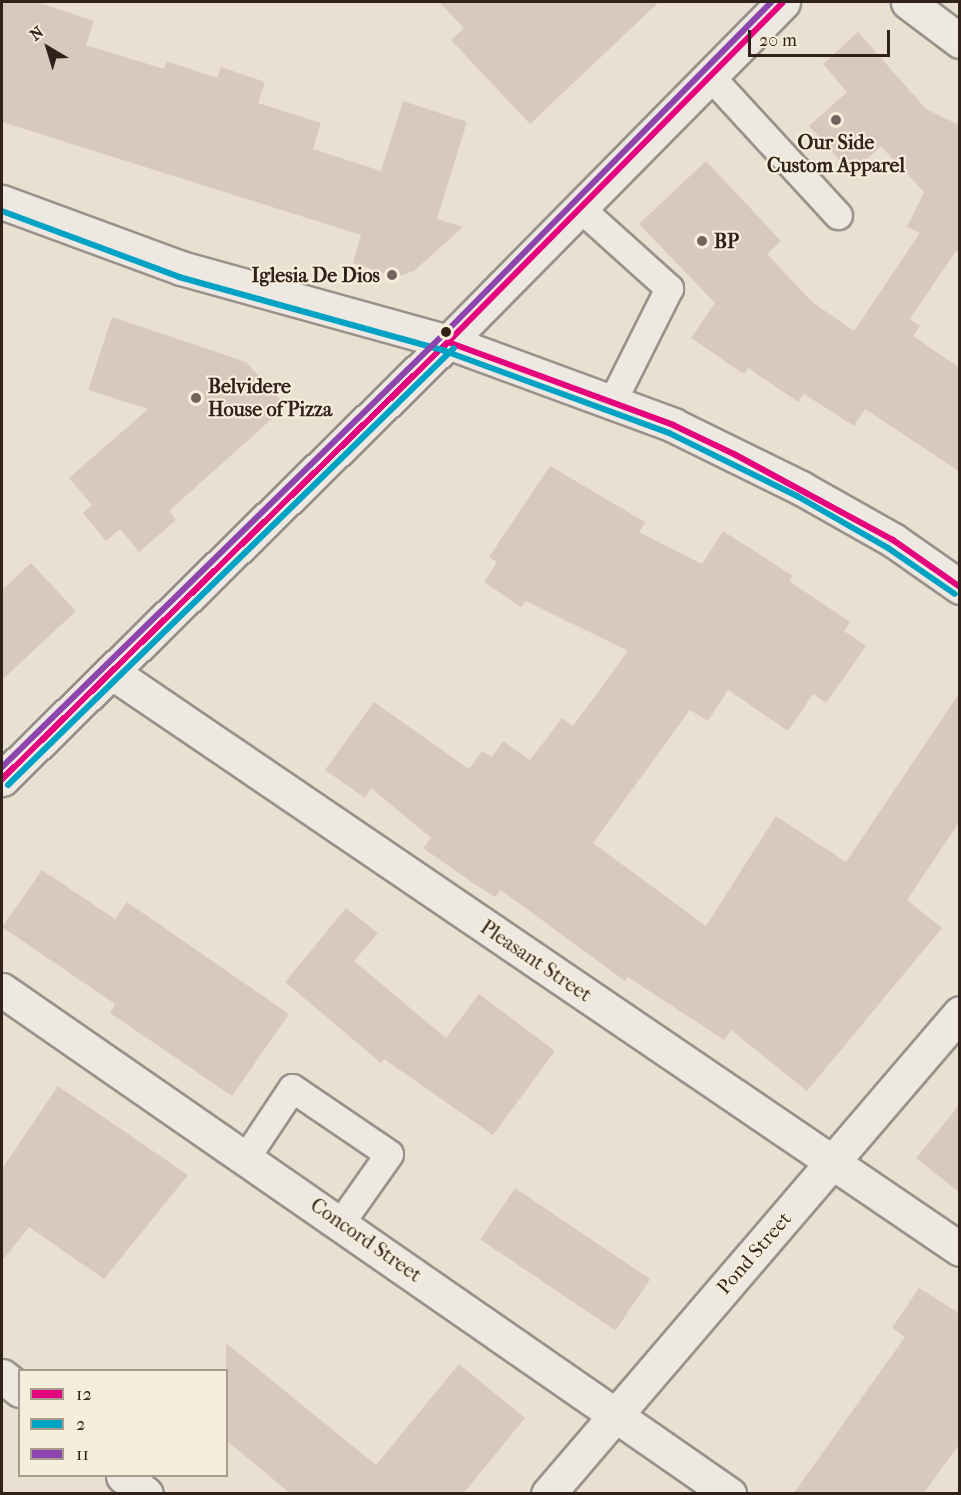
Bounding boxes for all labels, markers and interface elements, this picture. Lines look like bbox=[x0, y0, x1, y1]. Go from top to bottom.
north arrow bbox=[18, 18, 78, 78]
scale bar bbox=[751, 18, 894, 56]
text: N bbox=[26, 22, 47, 45]
text: 20 m bbox=[759, 30, 797, 51]
marker: Our Side Custom Apparel bbox=[829, 113, 843, 127]
place label: Our Side Custom Apparel bbox=[767, 130, 905, 177]
place label: BP bbox=[714, 229, 739, 253]
marker: BP bbox=[695, 234, 709, 248]
place label: Iglesia De Dios bbox=[252, 263, 380, 287]
marker: Iglesia De Dios bbox=[385, 268, 399, 282]
unlabelled marker bbox=[440, 326, 452, 338]
place label: Belvidere House of Pizza bbox=[208, 374, 332, 421]
marker: Belvidere House of Pizza bbox=[189, 391, 203, 405]
street label: Pleasant Street bbox=[476, 915, 596, 1007]
street label: Concord Street bbox=[306, 1193, 426, 1287]
street label: Pond Street bbox=[712, 1207, 796, 1299]
legend bbox=[18, 1369, 228, 1477]
text: 12 bbox=[76, 1384, 92, 1405]
text: 2 bbox=[76, 1414, 85, 1435]
text: 11 bbox=[76, 1444, 89, 1465]

